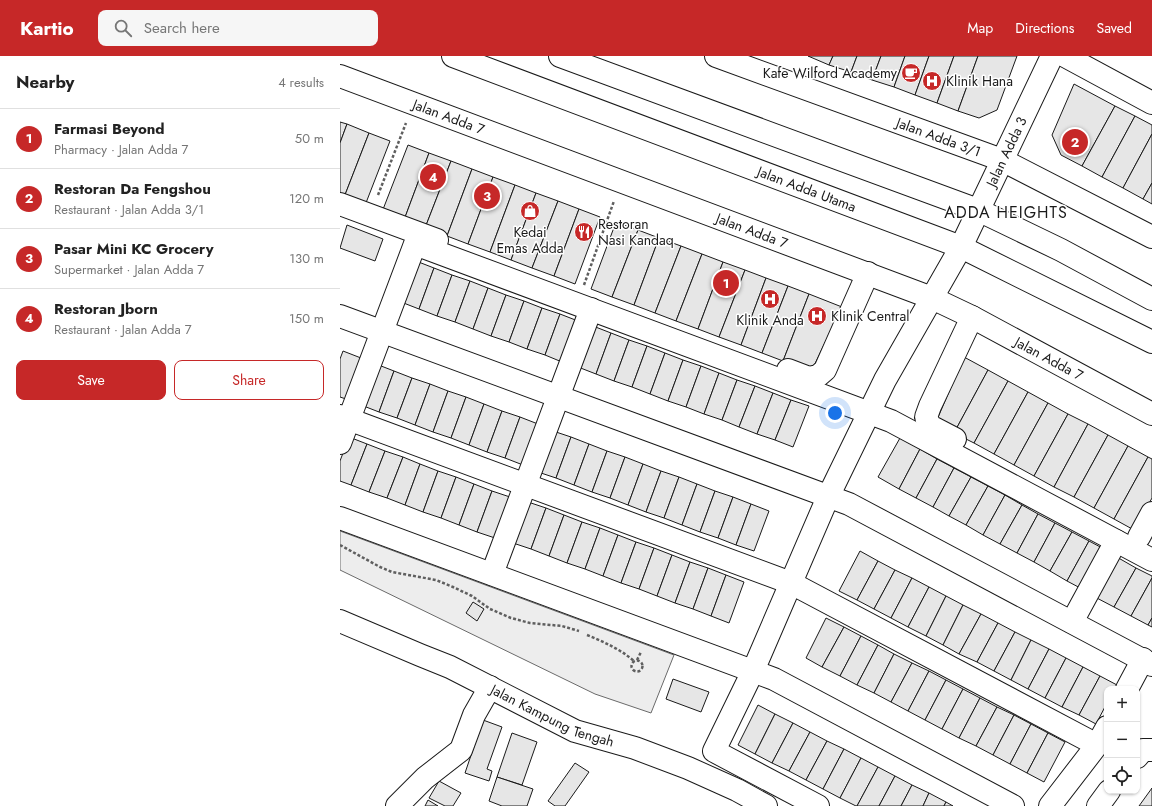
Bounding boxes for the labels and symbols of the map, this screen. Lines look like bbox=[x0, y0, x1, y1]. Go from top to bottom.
cafe icon: Kafe Wilford Academy bbox=[900, 62, 922, 84]
place label: Kafe Wilford Academy bbox=[763, 63, 898, 83]
hospital icon: Klinik Hana bbox=[921, 70, 943, 92]
place label: Klinik Hana bbox=[946, 71, 1013, 91]
street label: Jalan Adda 7 bbox=[408, 93, 488, 140]
street label: Jalan Adda 3/1 bbox=[892, 112, 984, 162]
street label: Jalan Adda 3 bbox=[980, 113, 1032, 192]
pin: 2 bbox=[1062, 127, 1088, 157]
street label: Jalan Adda Utama bbox=[753, 161, 859, 217]
pin: 4 bbox=[420, 162, 446, 192]
pin: 3 bbox=[474, 181, 500, 211]
shop icon: Kedai Emas Adda bbox=[519, 200, 541, 222]
district label: ADDA HEIGHTS bbox=[944, 201, 1068, 224]
street label: Jalan Adda 7 bbox=[711, 207, 791, 253]
place label: Restoran Nasi Kandaq bbox=[598, 214, 674, 250]
restaurant icon: Restoran Nasi Kandaq bbox=[573, 221, 595, 243]
place label: Kedai Emas Adda bbox=[496, 222, 564, 258]
pin: 1 bbox=[713, 268, 739, 298]
hospital icon: Klinik Anda bbox=[759, 288, 781, 310]
hospital icon: Klinik Central bbox=[806, 305, 828, 327]
place label: Klinik Central bbox=[831, 306, 909, 326]
place label: Klinik Anda bbox=[736, 310, 804, 330]
street label: Jalan Adda 7 bbox=[1009, 331, 1087, 385]
your location bbox=[825, 403, 845, 423]
street label: Jalan Kampung Tengah bbox=[485, 679, 616, 752]

